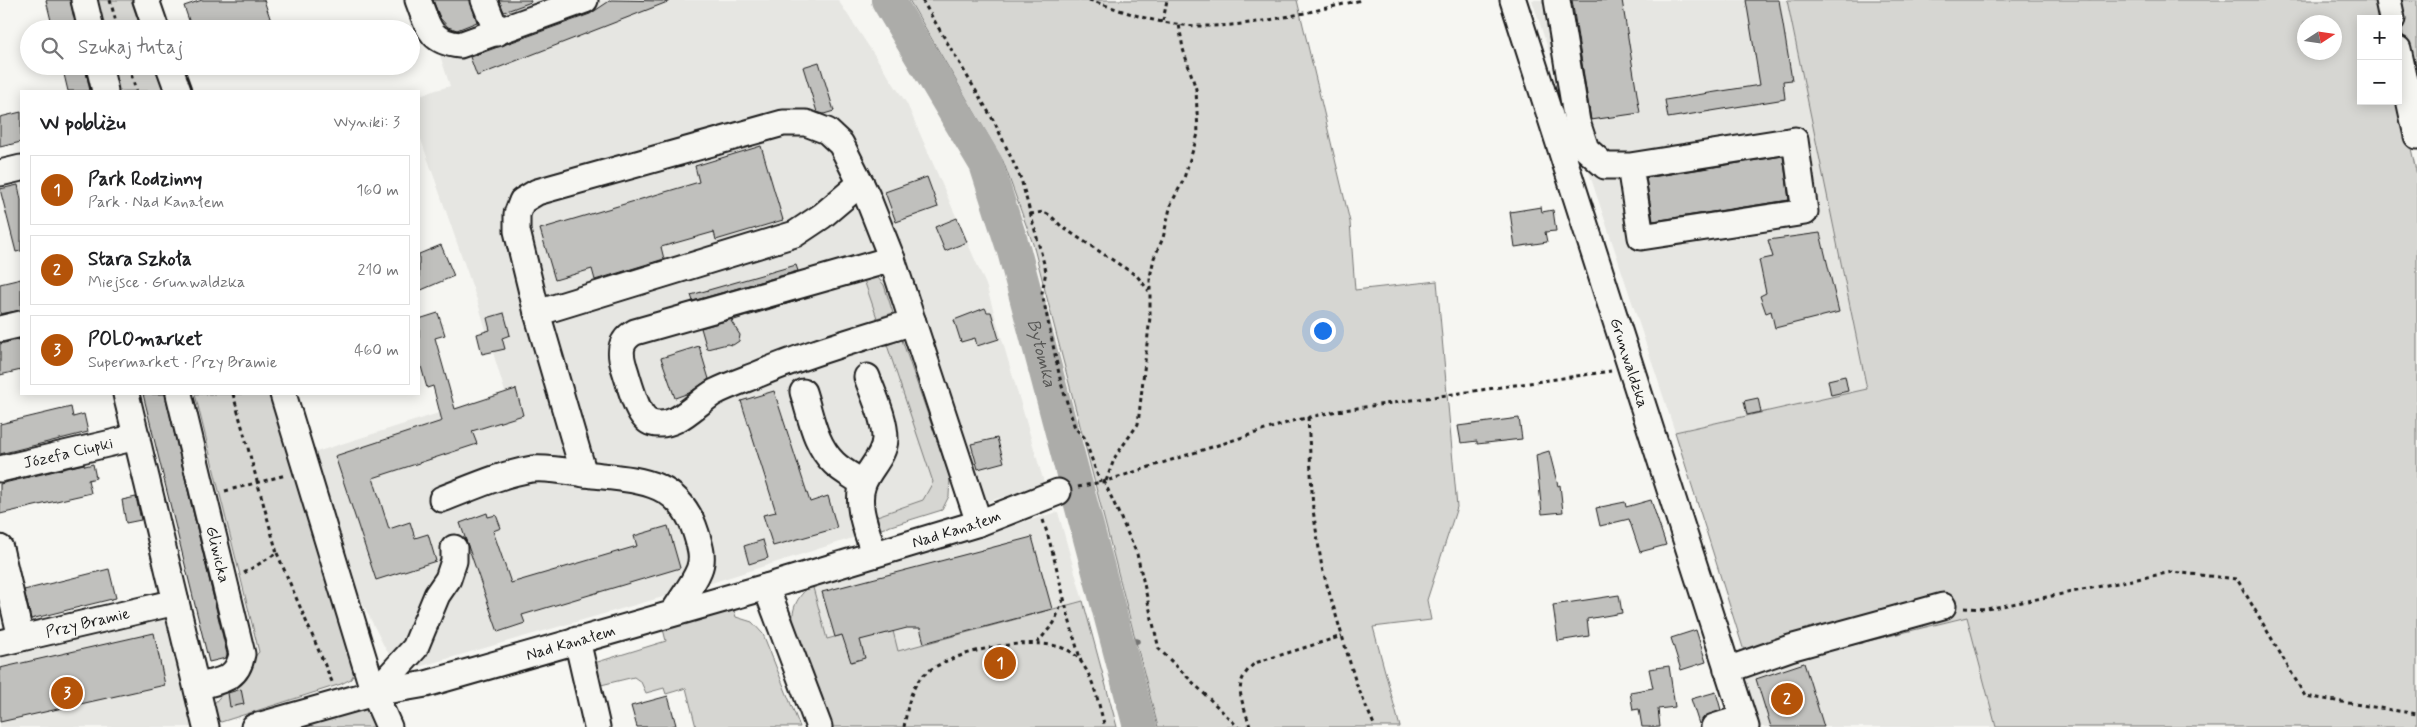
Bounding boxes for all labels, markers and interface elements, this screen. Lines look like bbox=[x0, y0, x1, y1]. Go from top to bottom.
north arrow bbox=[2297, 15, 2342, 60]
map controls bbox=[2357, 15, 2402, 105]
button: + bbox=[2357, 15, 2402, 60]
search box bbox=[20, 20, 420, 75]
icon: search bbox=[38, 34, 66, 62]
text: Szukaj tutaj bbox=[78, 35, 183, 60]
button: − bbox=[2357, 60, 2402, 105]
text: W pobliżu bbox=[40, 109, 126, 137]
text: Wyniki: 3 bbox=[334, 112, 400, 133]
text: Park Rodzinny bbox=[88, 167, 202, 192]
text: 1 bbox=[53, 180, 61, 201]
text: 160 m bbox=[356, 180, 399, 201]
text: Park · Nad Kanałem bbox=[88, 192, 224, 213]
text: Stara Szkoła bbox=[88, 247, 192, 272]
text: 2 bbox=[53, 260, 61, 281]
text: 210 m bbox=[358, 260, 399, 281]
text: Miejsce · Grunwaldzka bbox=[88, 272, 245, 293]
street label: Grunwaldzka bbox=[1605, 315, 1654, 411]
water label: Bytomka bbox=[1021, 316, 1062, 390]
your location bbox=[1310, 318, 1336, 344]
text: POLOmarket bbox=[88, 327, 203, 352]
text: 3 bbox=[53, 340, 61, 361]
text: 460 m bbox=[354, 340, 399, 361]
text: Supermarket · Przy Bramie bbox=[88, 352, 277, 373]
street label: Józefa Ciupki bbox=[21, 432, 115, 474]
street label: Nad Kanałem bbox=[909, 505, 1004, 553]
street label: Gliwicka bbox=[201, 524, 235, 585]
street label: Przy Bramie bbox=[44, 603, 132, 643]
street label: Nad Kanałem bbox=[524, 620, 618, 665]
pin: 1 bbox=[984, 644, 1016, 682]
pin: 3 bbox=[51, 674, 83, 712]
pin: 2 bbox=[1771, 680, 1803, 718]

